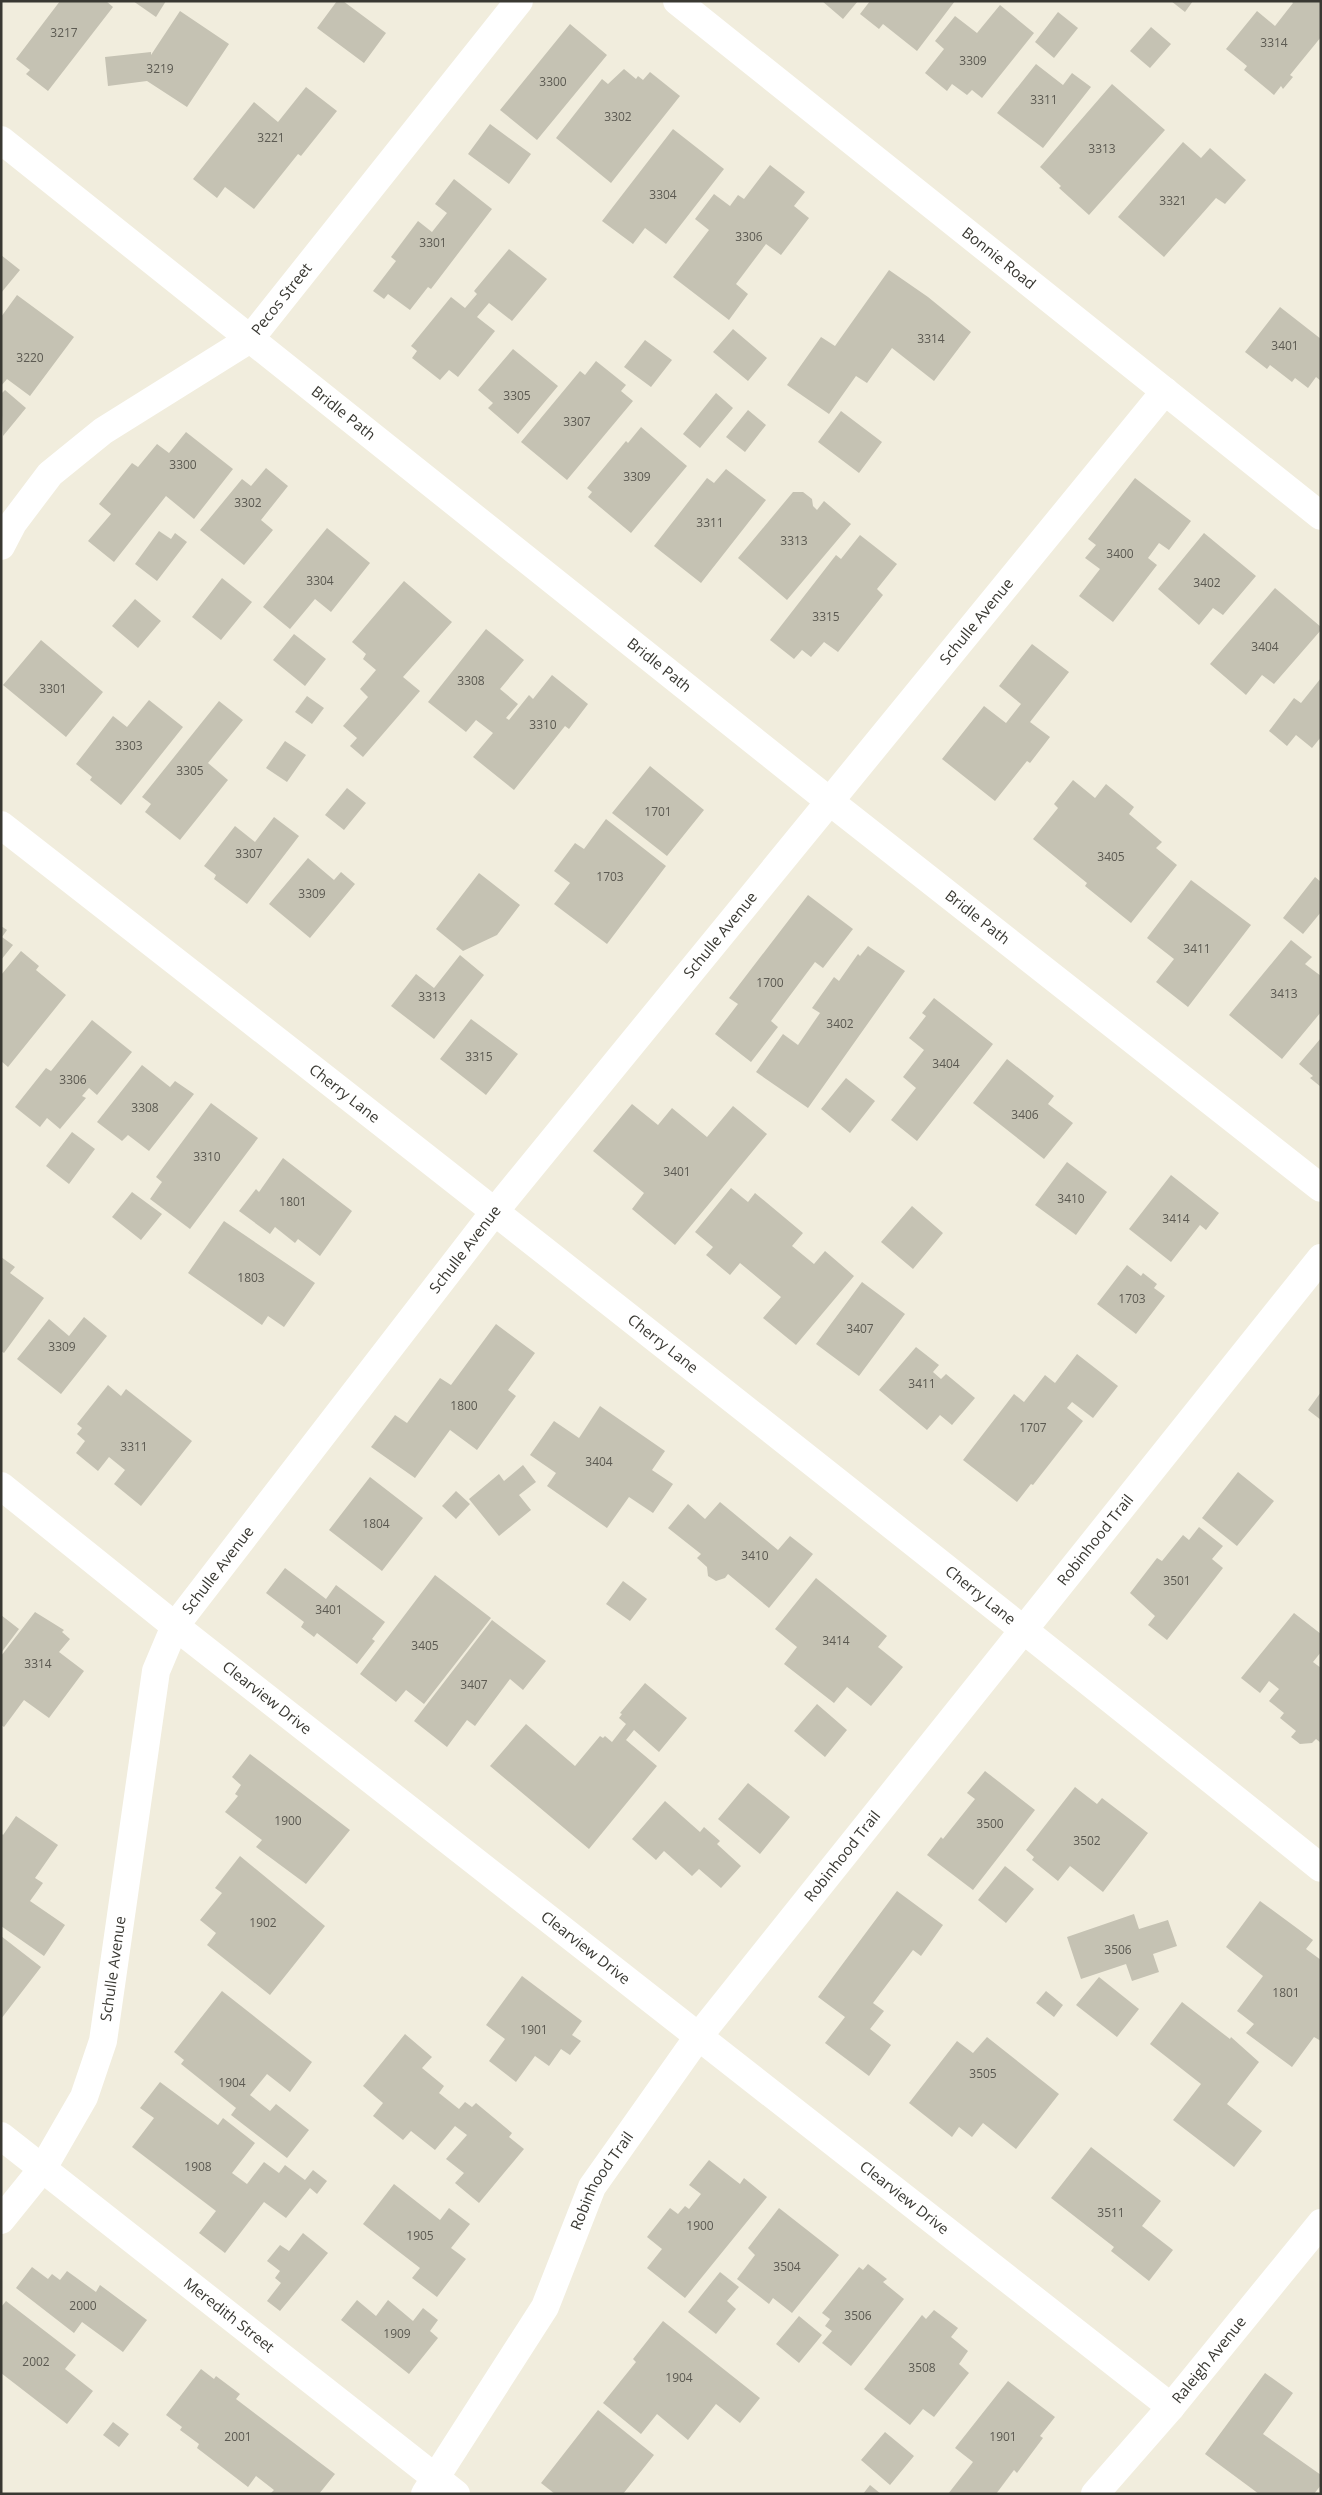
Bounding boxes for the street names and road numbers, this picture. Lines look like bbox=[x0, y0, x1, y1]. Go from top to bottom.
street label: Bonnie Road bbox=[958, 222, 1040, 293]
street label: Pecos Street bbox=[246, 258, 316, 339]
street label: Bridle Path bbox=[308, 381, 380, 444]
street label: Schulle Avenue bbox=[935, 573, 1017, 668]
street label: Bridle Path bbox=[623, 633, 696, 696]
street label: Bridle Path bbox=[941, 885, 1014, 948]
street label: Schulle Avenue bbox=[678, 887, 761, 982]
street label: Cherry Lane bbox=[306, 1059, 385, 1127]
street label: Schulle Avenue bbox=[424, 1201, 505, 1297]
street label: Cherry Lane bbox=[624, 1309, 703, 1377]
street label: Robinhood Trail bbox=[1052, 1490, 1137, 1589]
street label: Schulle Avenue bbox=[177, 1522, 257, 1618]
street label: Cherry Lane bbox=[942, 1560, 1020, 1629]
street label: Clearview Drive bbox=[219, 1656, 316, 1738]
street label: Robinhood Trail bbox=[799, 1806, 884, 1905]
street label: Clearview Drive bbox=[537, 1906, 635, 1988]
street label: Schulle Avenue bbox=[95, 1915, 130, 2022]
street label: Robinhood Trail bbox=[565, 2127, 637, 2233]
street label: Clearview Drive bbox=[856, 2156, 954, 2238]
street label: Meredith Street bbox=[180, 2273, 279, 2356]
street label: Raleigh Avenue bbox=[1167, 2312, 1250, 2407]

